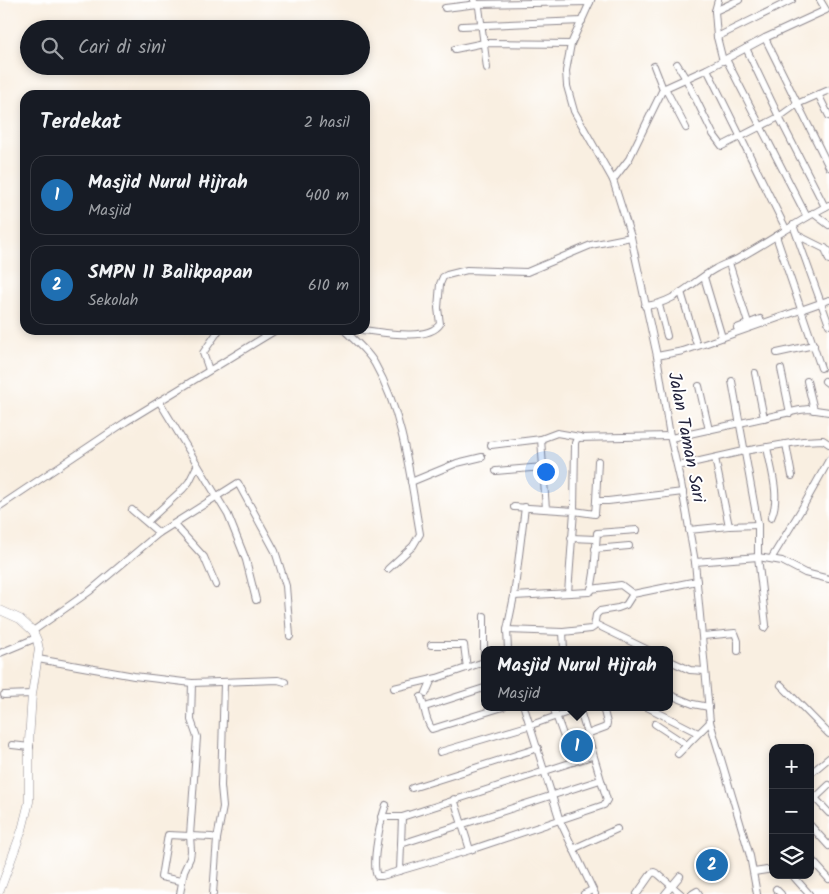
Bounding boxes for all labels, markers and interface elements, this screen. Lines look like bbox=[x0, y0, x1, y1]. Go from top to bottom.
search box bbox=[20, 20, 370, 75]
text: Cari di sini bbox=[78, 33, 166, 63]
icon: search bbox=[38, 34, 66, 62]
text: Terdekat bbox=[40, 106, 121, 139]
text: 2 hasil bbox=[304, 110, 350, 135]
text: Masjid Nurul Hijrah bbox=[88, 168, 248, 198]
text: 1 bbox=[55, 183, 59, 208]
text: 400 m bbox=[305, 183, 349, 208]
text: Masjid bbox=[88, 198, 131, 223]
text: SMPN 11 Balikpapan bbox=[88, 258, 253, 288]
text: 2 bbox=[52, 273, 62, 298]
text: 610 m bbox=[308, 273, 349, 298]
text: Sekolah bbox=[88, 288, 138, 313]
street label: Jalan Taman Sari bbox=[659, 370, 713, 506]
your location bbox=[533, 459, 559, 485]
popup bbox=[481, 646, 673, 711]
text: Masjid Nurul Hijrah bbox=[497, 651, 657, 681]
text: Masjid bbox=[497, 681, 540, 706]
pin: 1 bbox=[561, 727, 593, 765]
map controls bbox=[769, 744, 814, 879]
button: + bbox=[769, 744, 814, 789]
button: − bbox=[769, 789, 814, 834]
button: layers bbox=[769, 834, 814, 879]
pin: 2 bbox=[696, 846, 728, 884]

